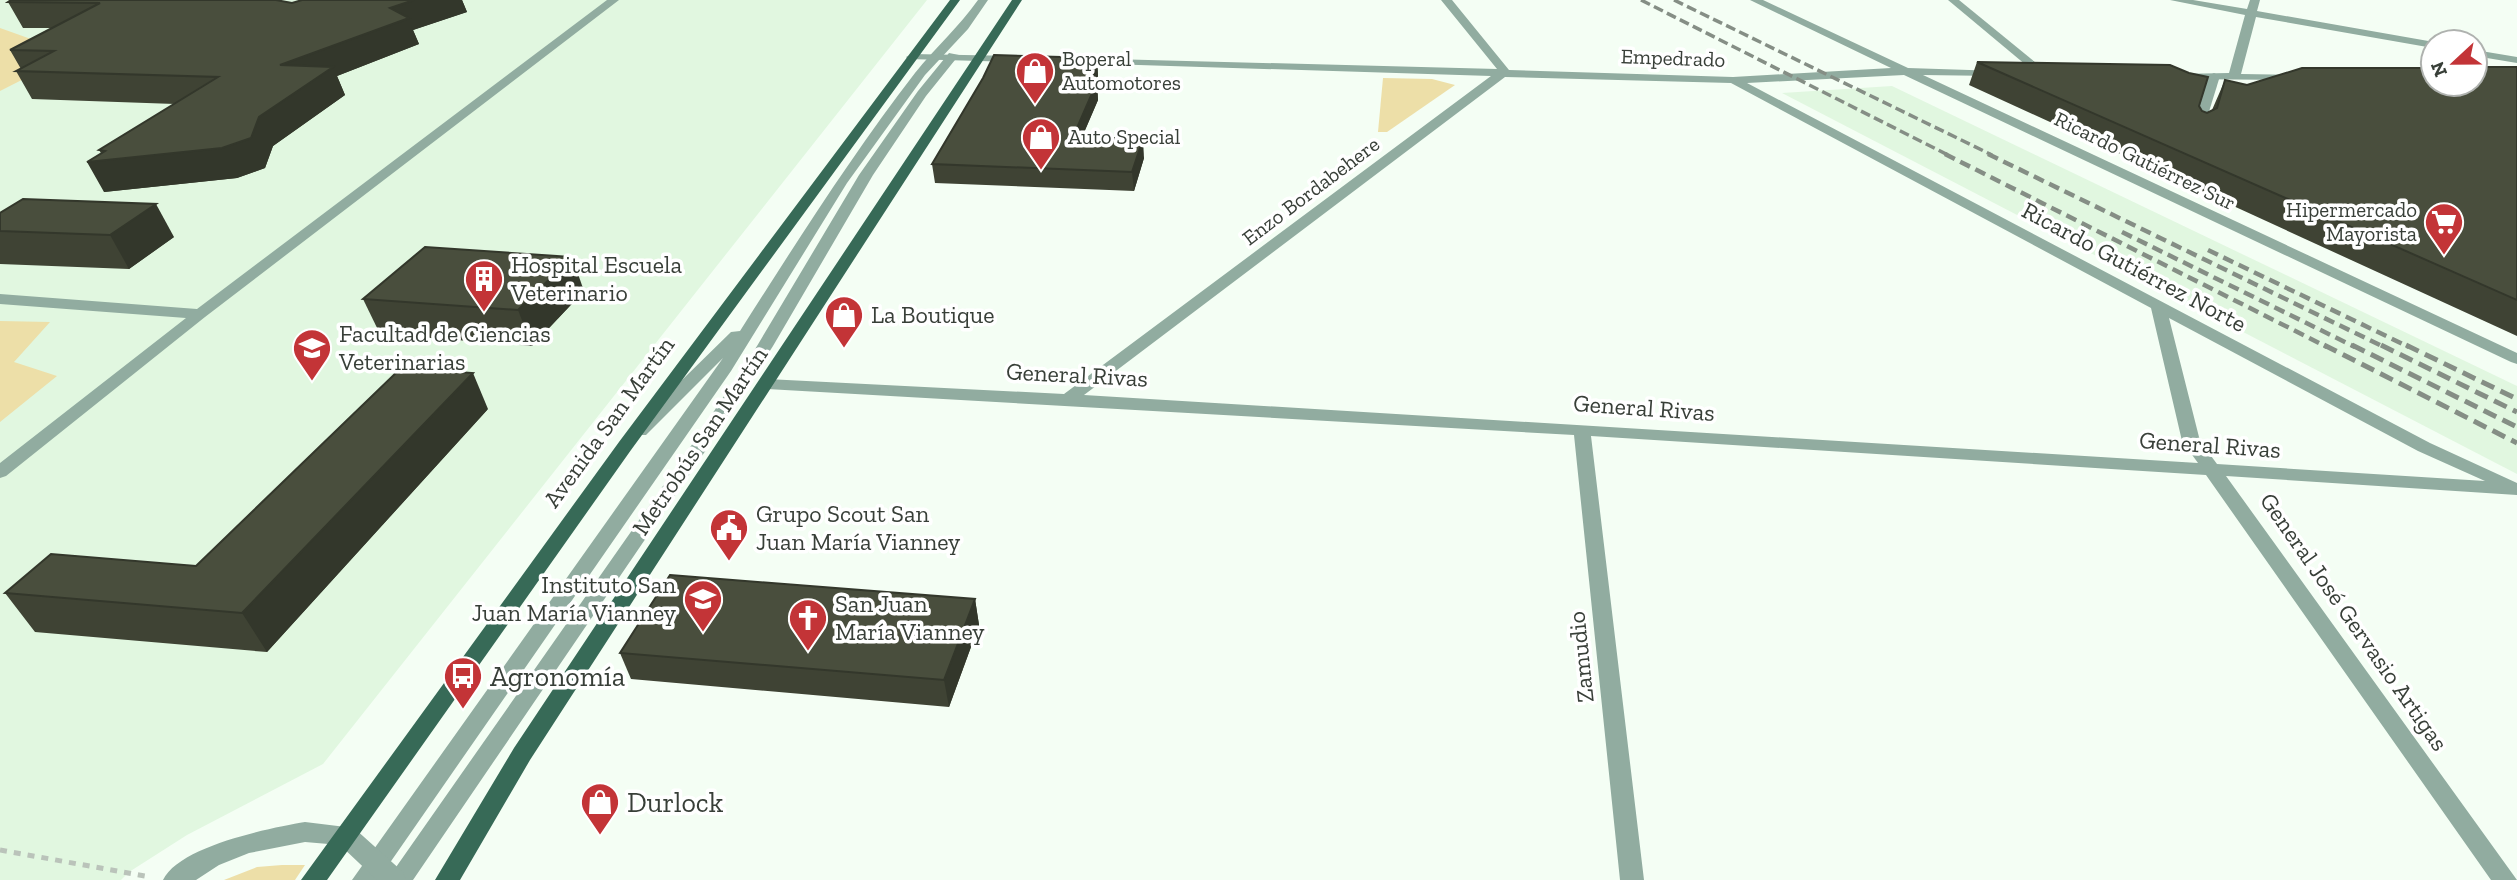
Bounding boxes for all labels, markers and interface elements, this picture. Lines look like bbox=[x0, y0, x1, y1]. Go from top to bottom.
north arrow bbox=[2419, 28, 2489, 98]
street label: Empedrado bbox=[1620, 43, 1726, 72]
place label: Boperal Automotores bbox=[1062, 46, 1181, 95]
shop icon: Boperal Automotores bbox=[1014, 50, 1056, 105]
text: N bbox=[2425, 58, 2452, 80]
street label: Ricardo Gutiérrez Sur bbox=[2051, 106, 2240, 215]
shop icon: Auto Special bbox=[1020, 116, 1062, 171]
place label: Auto Special bbox=[1068, 124, 1181, 149]
street label: Enzo Bordabehere bbox=[1237, 131, 1384, 250]
street label: Ricardo Gutiérrez Norte bbox=[2017, 195, 2251, 338]
place label: Hipermercado Mayorista bbox=[2286, 197, 2417, 246]
supermarket icon: Hipermercado Mayorista bbox=[2423, 201, 2465, 256]
place label: Hospital Escuela Veterinario bbox=[510, 250, 682, 307]
building icon: Hospital Escuela Veterinario bbox=[463, 258, 505, 313]
shop icon: La Boutique bbox=[823, 294, 865, 349]
place label: La Boutique bbox=[871, 300, 995, 329]
place label: Facultad de Ciencias Veterinarias bbox=[338, 319, 551, 376]
school or university icon: Facultad de Ciencias Veterinarias bbox=[291, 327, 333, 382]
street label: Avenida San Martín bbox=[537, 331, 680, 513]
street label: Metrobús San Martín bbox=[626, 341, 774, 540]
street label: General Rivas bbox=[1005, 356, 1149, 393]
street label: General Rivas bbox=[1572, 388, 1716, 427]
street label: General Rivas bbox=[2138, 425, 2282, 464]
street label: General José Gervasio Artigas bbox=[2254, 487, 2455, 756]
place label: Grupo Scout San Juan María Vianney bbox=[756, 499, 961, 556]
public building icon: Grupo Scout San Juan María Vianney bbox=[708, 507, 750, 562]
place label: Instituto San Juan María Vianney bbox=[472, 570, 677, 627]
school or university icon: Instituto San Juan María Vianney bbox=[682, 578, 724, 633]
place label: San Juan María Vianney bbox=[835, 589, 985, 646]
church icon: San Juan María Vianney bbox=[787, 597, 829, 652]
street label: Zamudio bbox=[1561, 610, 1600, 704]
bus stop icon: Agronomía bbox=[442, 655, 484, 710]
place label: Agronomía bbox=[490, 660, 626, 693]
shop icon: Durlock bbox=[579, 781, 621, 836]
place label: Durlock bbox=[627, 786, 724, 819]

